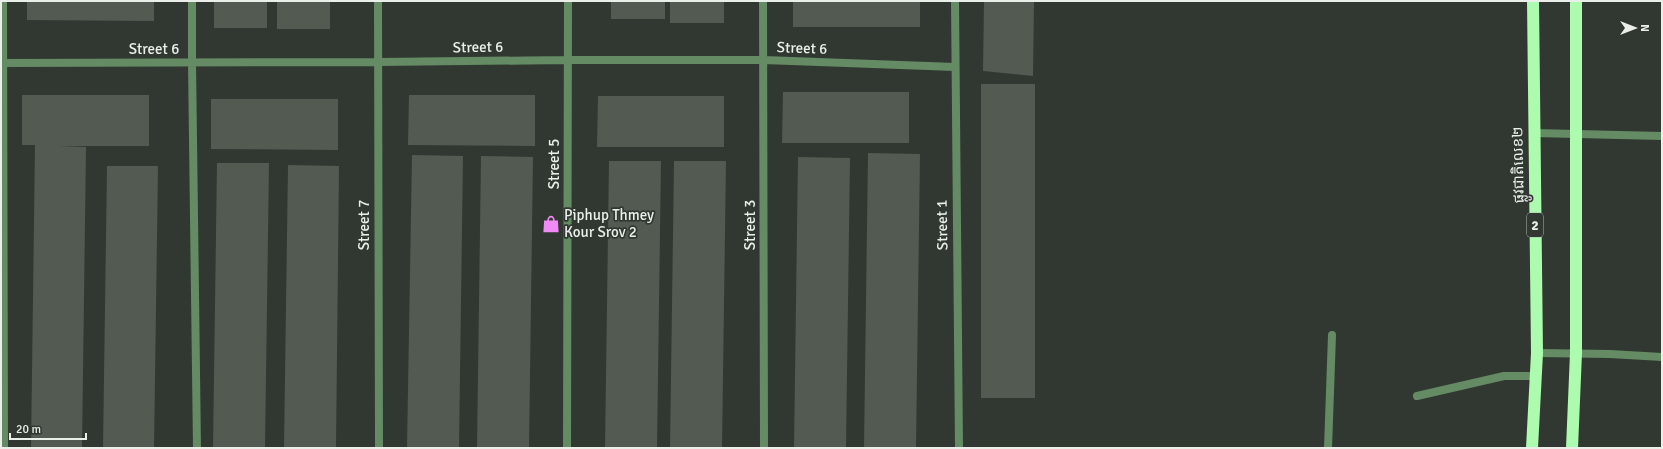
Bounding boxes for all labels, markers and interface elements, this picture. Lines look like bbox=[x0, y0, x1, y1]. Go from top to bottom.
north arrow bbox=[1615, 8, 1655, 48]
text: N bbox=[1638, 24, 1651, 32]
street label: Street 6 bbox=[453, 38, 503, 56]
street label: Street 6 bbox=[776, 38, 828, 58]
street label: Street 6 bbox=[129, 40, 179, 58]
street label: ផ្លូវជាតិលេខ២ bbox=[1508, 126, 1532, 204]
street label: Street 5 bbox=[545, 139, 563, 189]
street label: Street 7 bbox=[355, 200, 373, 250]
street label: Street 3 bbox=[741, 200, 759, 250]
street label: Street 1 bbox=[933, 200, 951, 250]
place label: Piphup Thmey Kour Srov 2 bbox=[564, 206, 654, 241]
road number: 2 bbox=[1527, 213, 1543, 237]
shop icon: Piphup Thmey Kour Srov 2 bbox=[541, 214, 561, 234]
scale bar bbox=[10, 415, 86, 441]
text: 20 m bbox=[16, 422, 41, 437]

